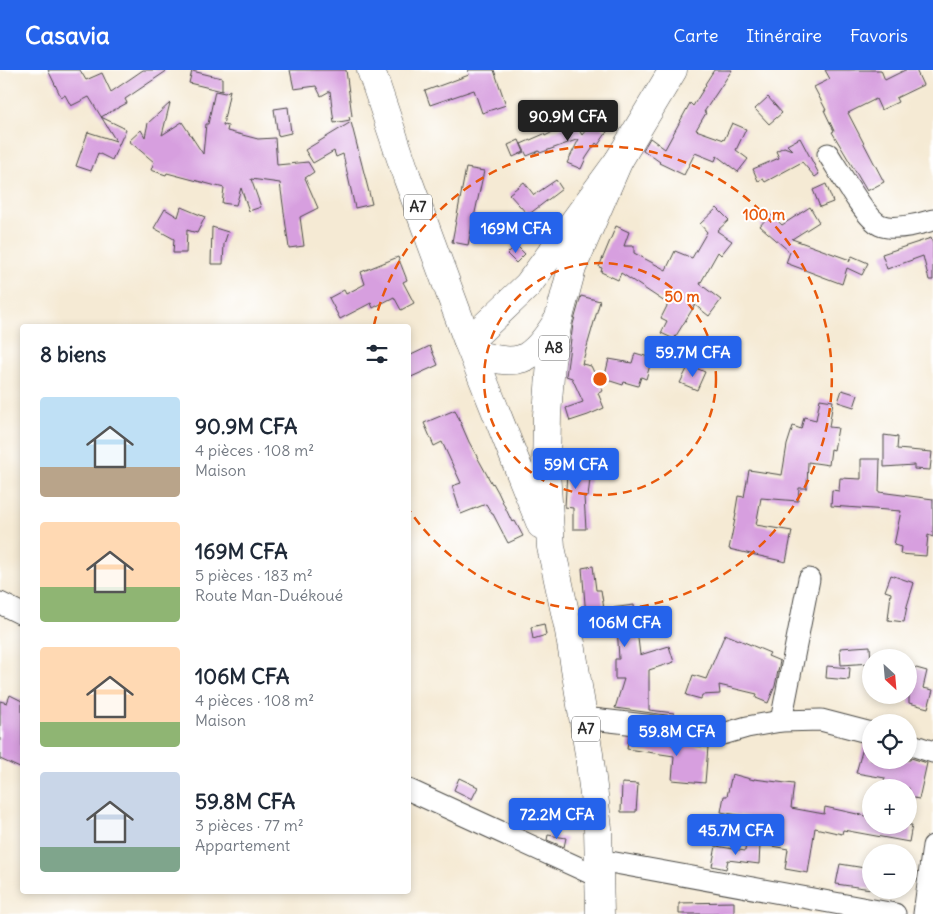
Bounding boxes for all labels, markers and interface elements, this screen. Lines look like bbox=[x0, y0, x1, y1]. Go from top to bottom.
text: Casavia bbox=[25, 20, 110, 50]
text: Carte bbox=[673, 24, 718, 47]
text: Itinéraire bbox=[746, 24, 822, 47]
text: Favoris bbox=[850, 24, 908, 47]
pin: 90.9M CFA bbox=[511, 100, 625, 142]
text: 90.9M CFA bbox=[529, 106, 607, 126]
road number: A7 bbox=[404, 194, 432, 220]
text: 100 m bbox=[743, 205, 785, 224]
pin: 169M CFA bbox=[464, 212, 568, 254]
text: 169M CFA bbox=[481, 218, 551, 238]
text: 50 m bbox=[664, 287, 700, 306]
road number: A8 bbox=[539, 336, 569, 360]
pin: 59.7M CFA bbox=[636, 336, 750, 378]
icon: filters bbox=[363, 340, 391, 368]
text: 8 biens bbox=[40, 341, 106, 368]
text: 59.7M CFA bbox=[655, 342, 731, 362]
centre of rings bbox=[591, 370, 609, 388]
text: 90.9M CFA bbox=[195, 413, 297, 440]
icon: home bbox=[80, 417, 140, 477]
text: 4 pièces · 108 m² bbox=[195, 440, 314, 460]
pin: 59M CFA bbox=[530, 448, 622, 490]
text: 59M CFA bbox=[544, 454, 608, 474]
text: Maison bbox=[195, 460, 246, 480]
text: 169M CFA bbox=[195, 538, 288, 565]
icon: home bbox=[80, 542, 140, 602]
text: 5 pièces · 183 m² bbox=[195, 565, 313, 585]
text: Route Man-Duékoué bbox=[195, 585, 343, 605]
pin: 106M CFA bbox=[573, 606, 677, 648]
text: 106M CFA bbox=[589, 612, 661, 632]
north arrow bbox=[862, 649, 918, 704]
map controls bbox=[862, 649, 917, 899]
text: 106M CFA bbox=[195, 663, 289, 690]
icon: home bbox=[80, 667, 140, 727]
text: 4 pièces · 108 m² bbox=[195, 690, 314, 710]
text: Maison bbox=[195, 710, 246, 730]
pin: 59.8M CFA bbox=[620, 714, 734, 757]
button: locate bbox=[862, 714, 917, 769]
road number: A7 bbox=[572, 716, 600, 742]
text: 59.8M CFA bbox=[639, 721, 715, 741]
button: + bbox=[862, 779, 917, 834]
text: 59.8M CFA bbox=[195, 788, 295, 815]
icon: home bbox=[80, 792, 140, 852]
pin: 72.2M CFA bbox=[500, 798, 614, 840]
text: 72.2M CFA bbox=[520, 804, 594, 824]
pin: 45.7M CFA bbox=[679, 814, 793, 856]
text: 3 pièces · 77 m² bbox=[195, 815, 304, 835]
text: 45.7M CFA bbox=[698, 820, 774, 840]
text: Appartement bbox=[195, 835, 290, 855]
button: − bbox=[862, 844, 917, 899]

